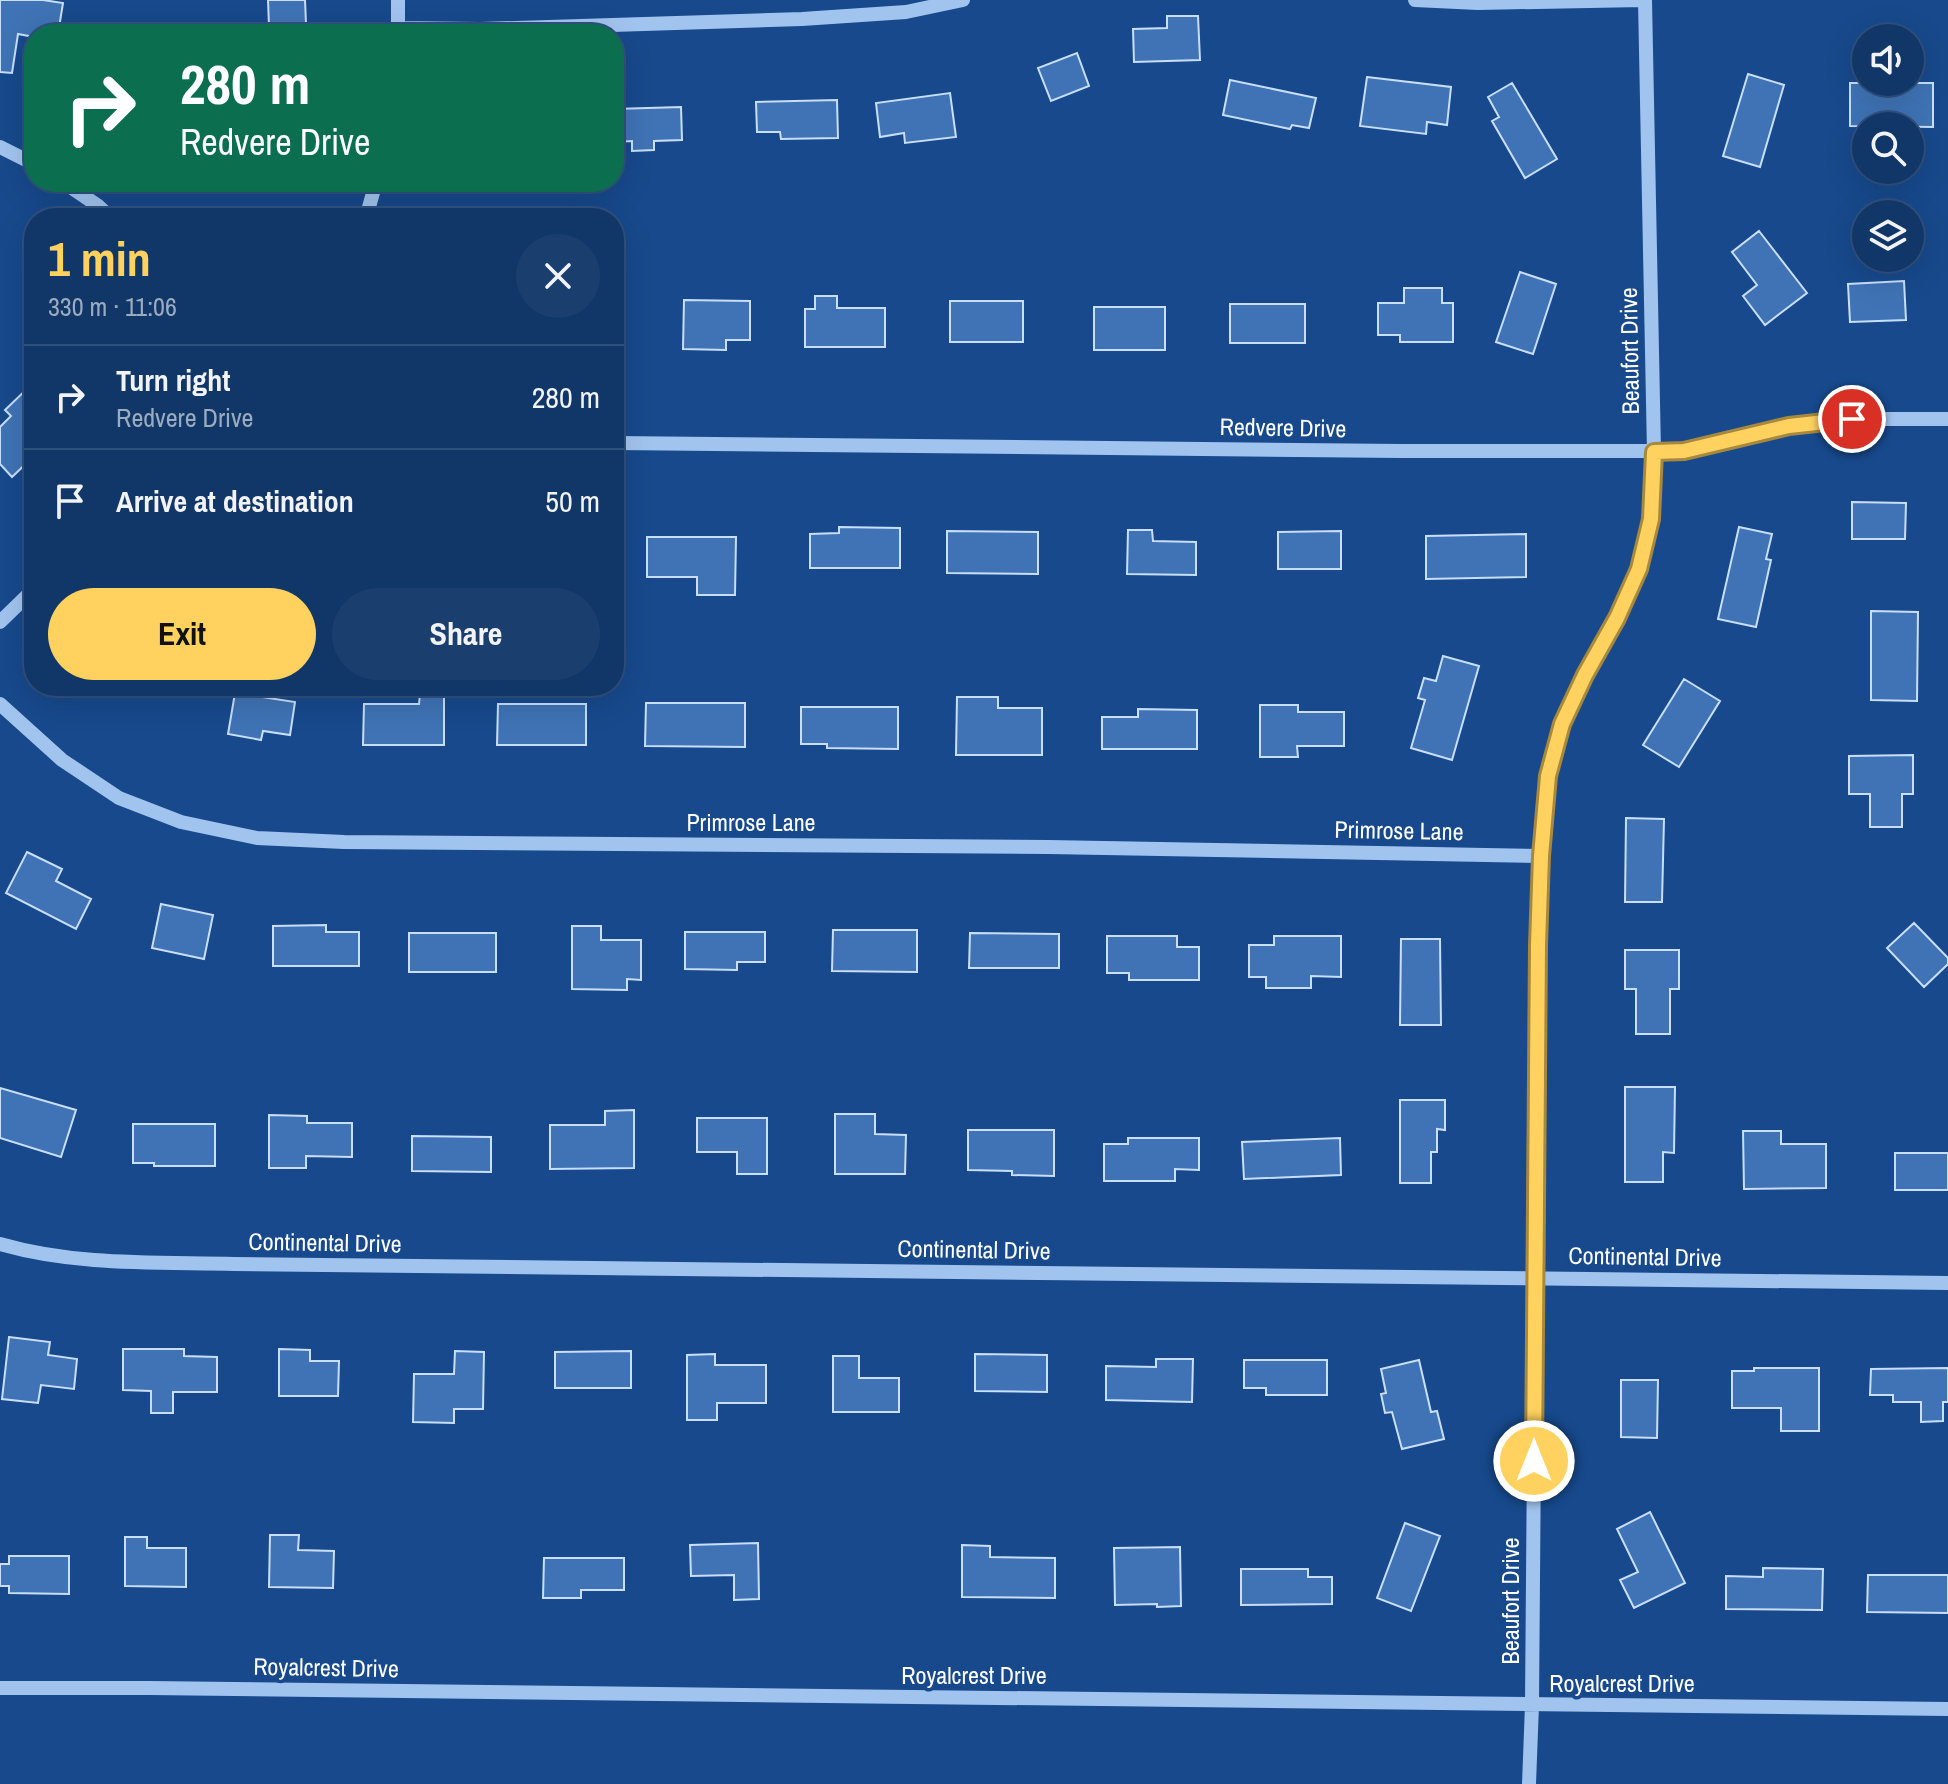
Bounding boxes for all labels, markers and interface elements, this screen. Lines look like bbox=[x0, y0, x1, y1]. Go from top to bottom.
map controls bbox=[1852, 24, 1924, 272]
button: sound bbox=[1852, 24, 1924, 96]
text: 280 m bbox=[180, 46, 310, 121]
icon: right bbox=[48, 56, 152, 160]
button: search bbox=[1852, 112, 1924, 184]
text: Redvere Drive bbox=[180, 118, 370, 166]
button: layers bbox=[1852, 200, 1924, 272]
text: 1 min bbox=[48, 226, 151, 291]
button: close bbox=[516, 234, 600, 318]
street label: Beaufort Drive bbox=[1612, 287, 1646, 415]
text: 330 m · 11:06 bbox=[48, 289, 177, 324]
text: Turn right bbox=[116, 360, 230, 400]
icon: right bbox=[48, 375, 92, 419]
text: 280 m bbox=[532, 377, 600, 417]
pin bbox=[1818, 385, 1886, 453]
icon: arrive bbox=[1830, 397, 1874, 441]
text: Redvere Drive bbox=[116, 400, 253, 435]
street label: Redvere Drive bbox=[1219, 410, 1347, 444]
icon: arrive bbox=[48, 479, 92, 523]
text: Arrive at destination bbox=[116, 481, 354, 521]
text: 50 m bbox=[545, 481, 600, 521]
button: Exit bbox=[48, 588, 316, 680]
button: Share bbox=[332, 588, 600, 680]
street label: Primrose Lane bbox=[686, 806, 816, 838]
street label: Primrose Lane bbox=[1334, 813, 1464, 847]
street label: Continental Drive bbox=[248, 1225, 402, 1259]
street label: Continental Drive bbox=[897, 1232, 1051, 1266]
street label: Continental Drive bbox=[1568, 1239, 1722, 1273]
position arrow bbox=[1492, 1419, 1576, 1503]
street label: Beaufort Drive bbox=[1494, 1538, 1526, 1664]
street label: Royalcrest Drive bbox=[253, 1650, 399, 1684]
street label: Royalcrest Drive bbox=[901, 1659, 1047, 1691]
street label: Royalcrest Drive bbox=[1549, 1667, 1695, 1699]

